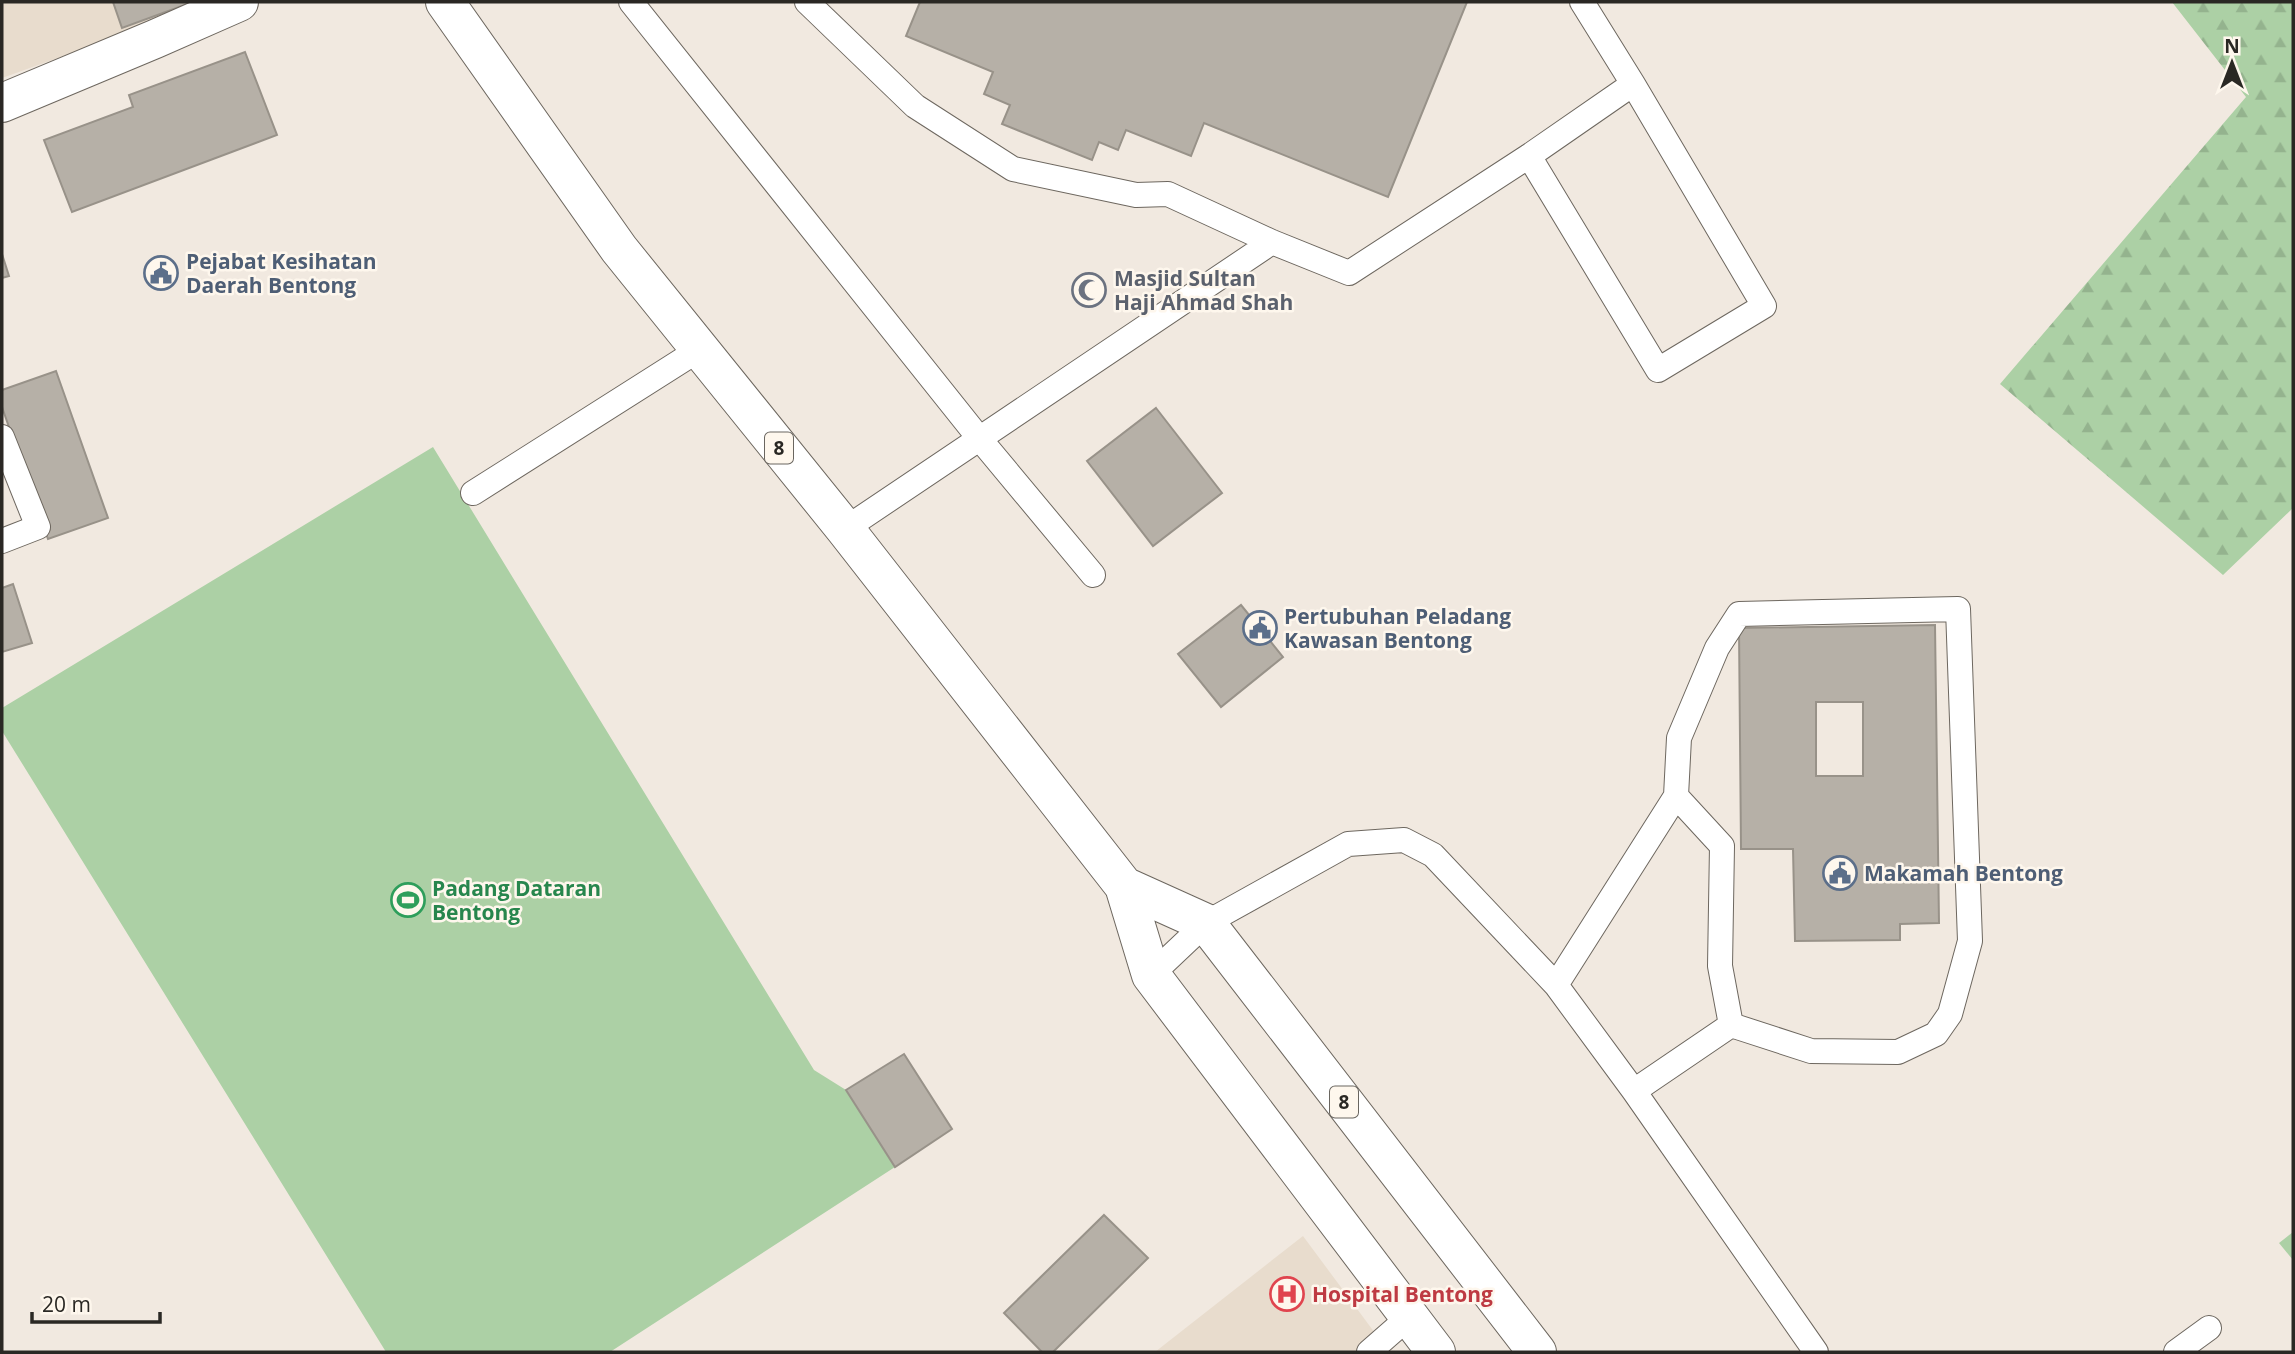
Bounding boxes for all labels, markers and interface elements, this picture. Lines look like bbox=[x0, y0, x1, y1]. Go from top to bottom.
north arrow bbox=[2197, 28, 2267, 98]
text: N bbox=[2224, 33, 2240, 59]
place label: Pejabat Kesihatan Daerah Bentong bbox=[186, 247, 377, 299]
public building icon: Pejabat Kesihatan Daerah Bentong bbox=[142, 254, 180, 292]
place label: Masjid Sultan Haji Ahmad Shah bbox=[1114, 264, 1293, 316]
mosque icon: Masjid Sultan Haji Ahmad Shah bbox=[1070, 271, 1108, 309]
road number: 8 bbox=[765, 432, 793, 463]
place label: Pertubuhan Peladang Kawasan Bentong bbox=[1284, 602, 1511, 654]
public building icon: Pertubuhan Peladang Kawasan Bentong bbox=[1241, 609, 1279, 647]
public building icon: Makamah Bentong bbox=[1821, 854, 1859, 892]
place label: Makamah Bentong bbox=[1864, 859, 2063, 887]
place label: Padang Dataran Bentong bbox=[432, 874, 601, 926]
sports icon: Padang Dataran Bentong bbox=[389, 881, 427, 919]
road number: 8 bbox=[1330, 1086, 1358, 1118]
hospital icon: Hospital Bentong bbox=[1268, 1275, 1306, 1313]
scale bar bbox=[32, 1280, 159, 1324]
place label: Hospital Bentong bbox=[1312, 1280, 1493, 1308]
text: 20 m bbox=[42, 1290, 91, 1318]

